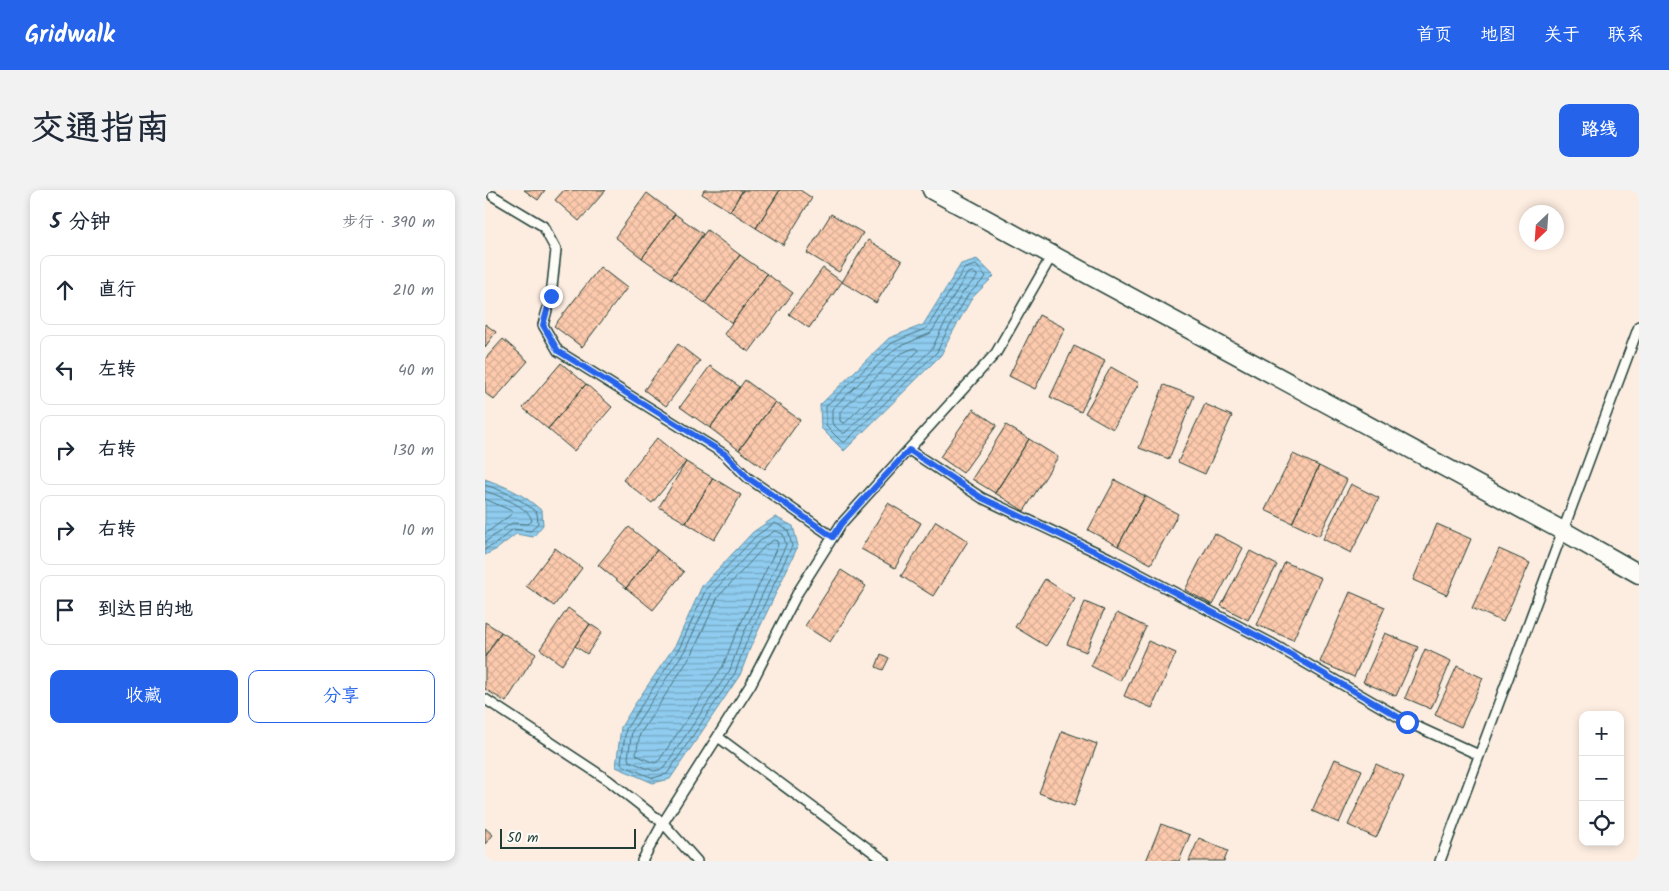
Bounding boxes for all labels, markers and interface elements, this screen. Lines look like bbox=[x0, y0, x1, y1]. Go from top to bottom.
text: Gridwalk bbox=[25, 16, 115, 55]
text: 首页 bbox=[1416, 21, 1452, 50]
text: 地图 bbox=[1480, 21, 1516, 50]
text: 关于 bbox=[1544, 21, 1580, 50]
text: 联系 bbox=[1608, 21, 1644, 50]
text: 交通指南 bbox=[30, 102, 170, 158]
button: 路线 bbox=[1559, 104, 1639, 157]
north arrow bbox=[1519, 205, 1564, 250]
text: 5 分钟 bbox=[50, 206, 111, 239]
text: 步行 · 390 m bbox=[342, 210, 435, 235]
text: 直行 bbox=[98, 275, 136, 305]
icon: ahead bbox=[51, 276, 79, 304]
text: 210 m bbox=[393, 278, 434, 303]
route end bbox=[540, 285, 563, 308]
text: 左转 bbox=[98, 355, 136, 385]
icon: left bbox=[51, 356, 79, 384]
text: 40 m bbox=[398, 358, 434, 383]
text: 右转 bbox=[98, 435, 136, 465]
icon: right bbox=[51, 436, 79, 464]
text: 130 m bbox=[393, 438, 434, 463]
text: 右转 bbox=[98, 515, 136, 545]
icon: right bbox=[51, 516, 79, 544]
text: 10 m bbox=[402, 518, 434, 543]
text: 到达目的地 bbox=[98, 595, 193, 625]
icon: arrive bbox=[51, 596, 79, 624]
button: 收藏 bbox=[50, 670, 238, 723]
button: 分享 bbox=[248, 670, 435, 723]
route start bbox=[1396, 711, 1419, 734]
map controls bbox=[1579, 711, 1624, 846]
button: + bbox=[1579, 711, 1624, 756]
button: − bbox=[1579, 756, 1624, 801]
button: locate bbox=[1579, 801, 1624, 846]
scale bar bbox=[500, 826, 636, 849]
text: 50 m bbox=[507, 827, 538, 849]

